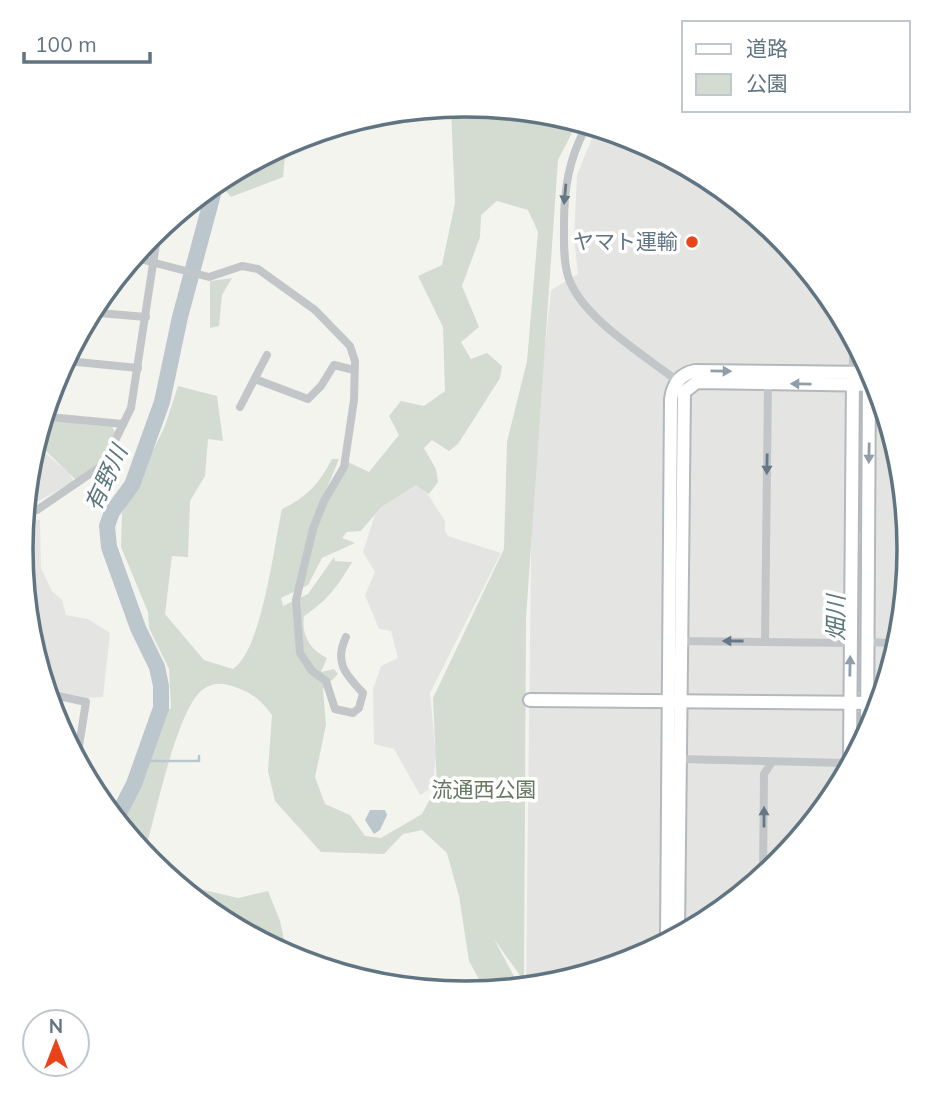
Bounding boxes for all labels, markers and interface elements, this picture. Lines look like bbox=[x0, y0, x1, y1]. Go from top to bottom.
scale bar bbox=[24, 21, 150, 65]
legend bbox=[682, 21, 910, 112]
text: 100 m bbox=[35, 31, 97, 57]
text: 道路 bbox=[746, 35, 788, 61]
text: 公園 bbox=[746, 70, 788, 96]
one-way arrow bbox=[559, 183, 570, 205]
place label: ヤマト運輸 bbox=[573, 228, 678, 254]
marker: ヤマト運輸 bbox=[684, 234, 700, 250]
one-way arrow bbox=[711, 365, 733, 377]
one-way arrow bbox=[790, 378, 812, 390]
water label: 有野川 bbox=[78, 438, 135, 515]
one-way arrow bbox=[863, 442, 875, 464]
one-way arrow bbox=[761, 454, 773, 476]
water label: 畑川 bbox=[821, 592, 850, 641]
one-way arrow bbox=[722, 635, 744, 647]
one-way arrow bbox=[844, 655, 856, 677]
park label: 流通西公園 bbox=[432, 776, 537, 802]
one-way arrow bbox=[758, 805, 770, 827]
north arrow bbox=[21, 1008, 91, 1078]
text: N bbox=[49, 1014, 63, 1038]

